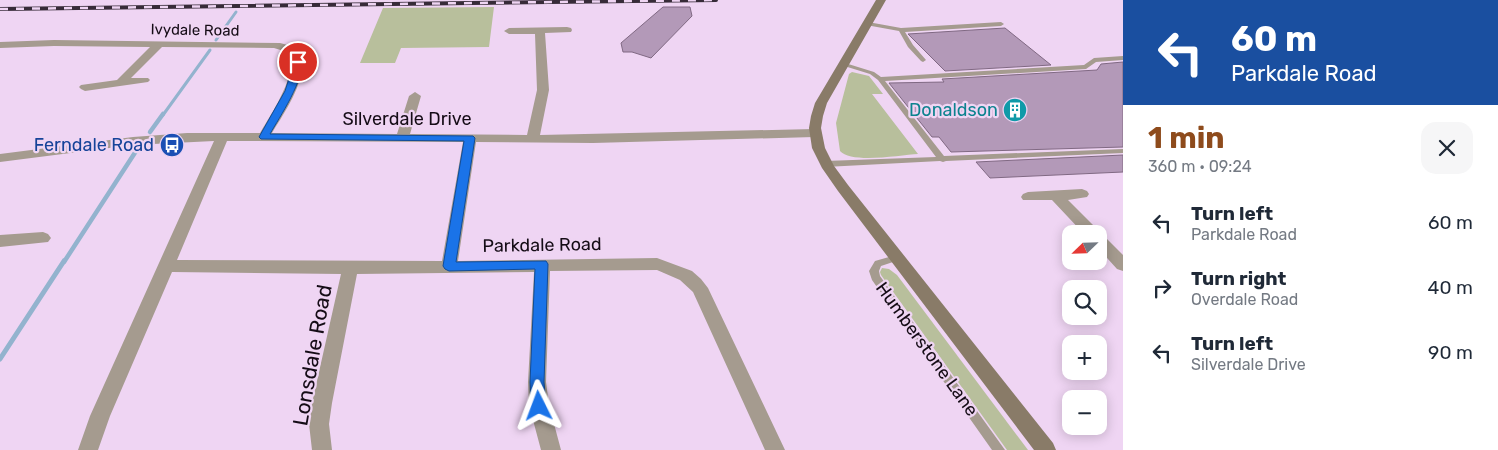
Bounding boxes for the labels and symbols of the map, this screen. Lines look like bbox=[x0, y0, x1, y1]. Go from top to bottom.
street label: Ivydale Road bbox=[150, 20, 240, 40]
pin bbox=[277, 41, 319, 83]
building icon: Donaldson bbox=[1002, 97, 1028, 123]
place label: Donaldson bbox=[909, 99, 998, 121]
street label: Silverdale Drive bbox=[342, 108, 472, 130]
bus stop icon: Ferndale Road bbox=[159, 132, 185, 158]
place label: Ferndale Road bbox=[34, 134, 154, 156]
north arrow bbox=[1062, 225, 1108, 270]
street label: Parkdale Road bbox=[482, 233, 602, 257]
street label: Humberstone Lane bbox=[871, 278, 983, 420]
street label: Lonsdale Road bbox=[287, 282, 337, 428]
position arrow bbox=[512, 379, 564, 431]

